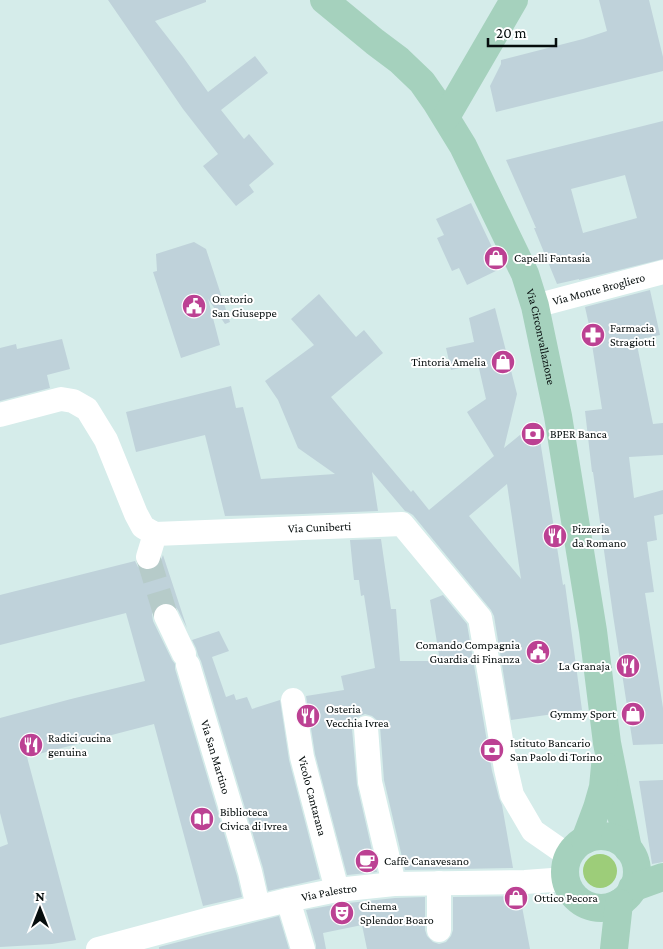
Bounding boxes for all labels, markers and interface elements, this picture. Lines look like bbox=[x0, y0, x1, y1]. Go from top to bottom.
scale bar bbox=[488, 15, 556, 47]
text: 20 m bbox=[496, 25, 527, 41]
shop icon: Capelli Fantasia bbox=[483, 245, 509, 271]
place label: Capelli Fantasia bbox=[514, 251, 591, 265]
street label: Via Monte Brogliero bbox=[551, 270, 647, 308]
street label: Via Circonvallazione bbox=[523, 287, 558, 386]
place label: Oratorio San Giuseppe bbox=[212, 292, 277, 320]
public building icon: Oratorio San Giuseppe bbox=[181, 293, 207, 319]
place label: Farmacia Stragiotti bbox=[610, 321, 655, 349]
pharmacy icon: Farmacia Stragiotti bbox=[580, 322, 606, 348]
shop icon: Tintoria Amelia bbox=[490, 349, 516, 375]
place label: Tintoria Amelia bbox=[411, 355, 486, 369]
bank icon: BPER Banca bbox=[520, 421, 546, 447]
place label: BPER Banca bbox=[550, 427, 608, 441]
street label: Via Cuniberti bbox=[288, 519, 352, 536]
place label: Pizzeria da Romano bbox=[572, 522, 626, 550]
restaurant icon: Pizzeria da Romano bbox=[542, 523, 568, 549]
place label: Comando Compagnia Guardia di Finanza bbox=[415, 638, 520, 666]
public building icon: Comando Compagnia Guardia di Finanza bbox=[525, 639, 551, 665]
restaurant icon: La Granaja bbox=[615, 653, 641, 679]
place label: La Granaja bbox=[559, 659, 610, 673]
shop icon: Gymmy Sport bbox=[620, 701, 646, 727]
place label: Osteria Vecchia Ivrea bbox=[326, 702, 389, 730]
restaurant icon: Osteria Vecchia Ivrea bbox=[295, 703, 321, 729]
place label: Gymmy Sport bbox=[550, 707, 617, 721]
street label: Via San Martino bbox=[198, 718, 233, 796]
place label: Radici cucina genuina bbox=[48, 731, 112, 759]
restaurant icon: Radici cucina genuina bbox=[18, 732, 44, 758]
place label: Istituto Bancario San Paolo di Torino bbox=[510, 736, 602, 764]
bank icon: Istituto Bancario San Paolo di Torino bbox=[479, 737, 505, 763]
street label: Vicolo Cantarana bbox=[295, 754, 330, 838]
place label: Biblioteca Civica di Ivrea bbox=[220, 805, 288, 833]
library icon: Biblioteca Civica di Ivrea bbox=[189, 806, 215, 832]
cafe icon: Caffè Canavesano bbox=[354, 848, 380, 874]
place label: Caffè Canavesano bbox=[384, 854, 469, 868]
street label: Via Palestro bbox=[300, 881, 358, 904]
north arrow bbox=[15, 884, 65, 934]
shop icon: Ottico Pecora bbox=[503, 885, 529, 911]
text: N bbox=[35, 888, 45, 904]
place label: Ottico Pecora bbox=[534, 891, 598, 905]
place label: Cinema Splendor Boaro bbox=[360, 899, 434, 927]
theatre icon: Cinema Splendor Boaro bbox=[329, 900, 355, 926]

